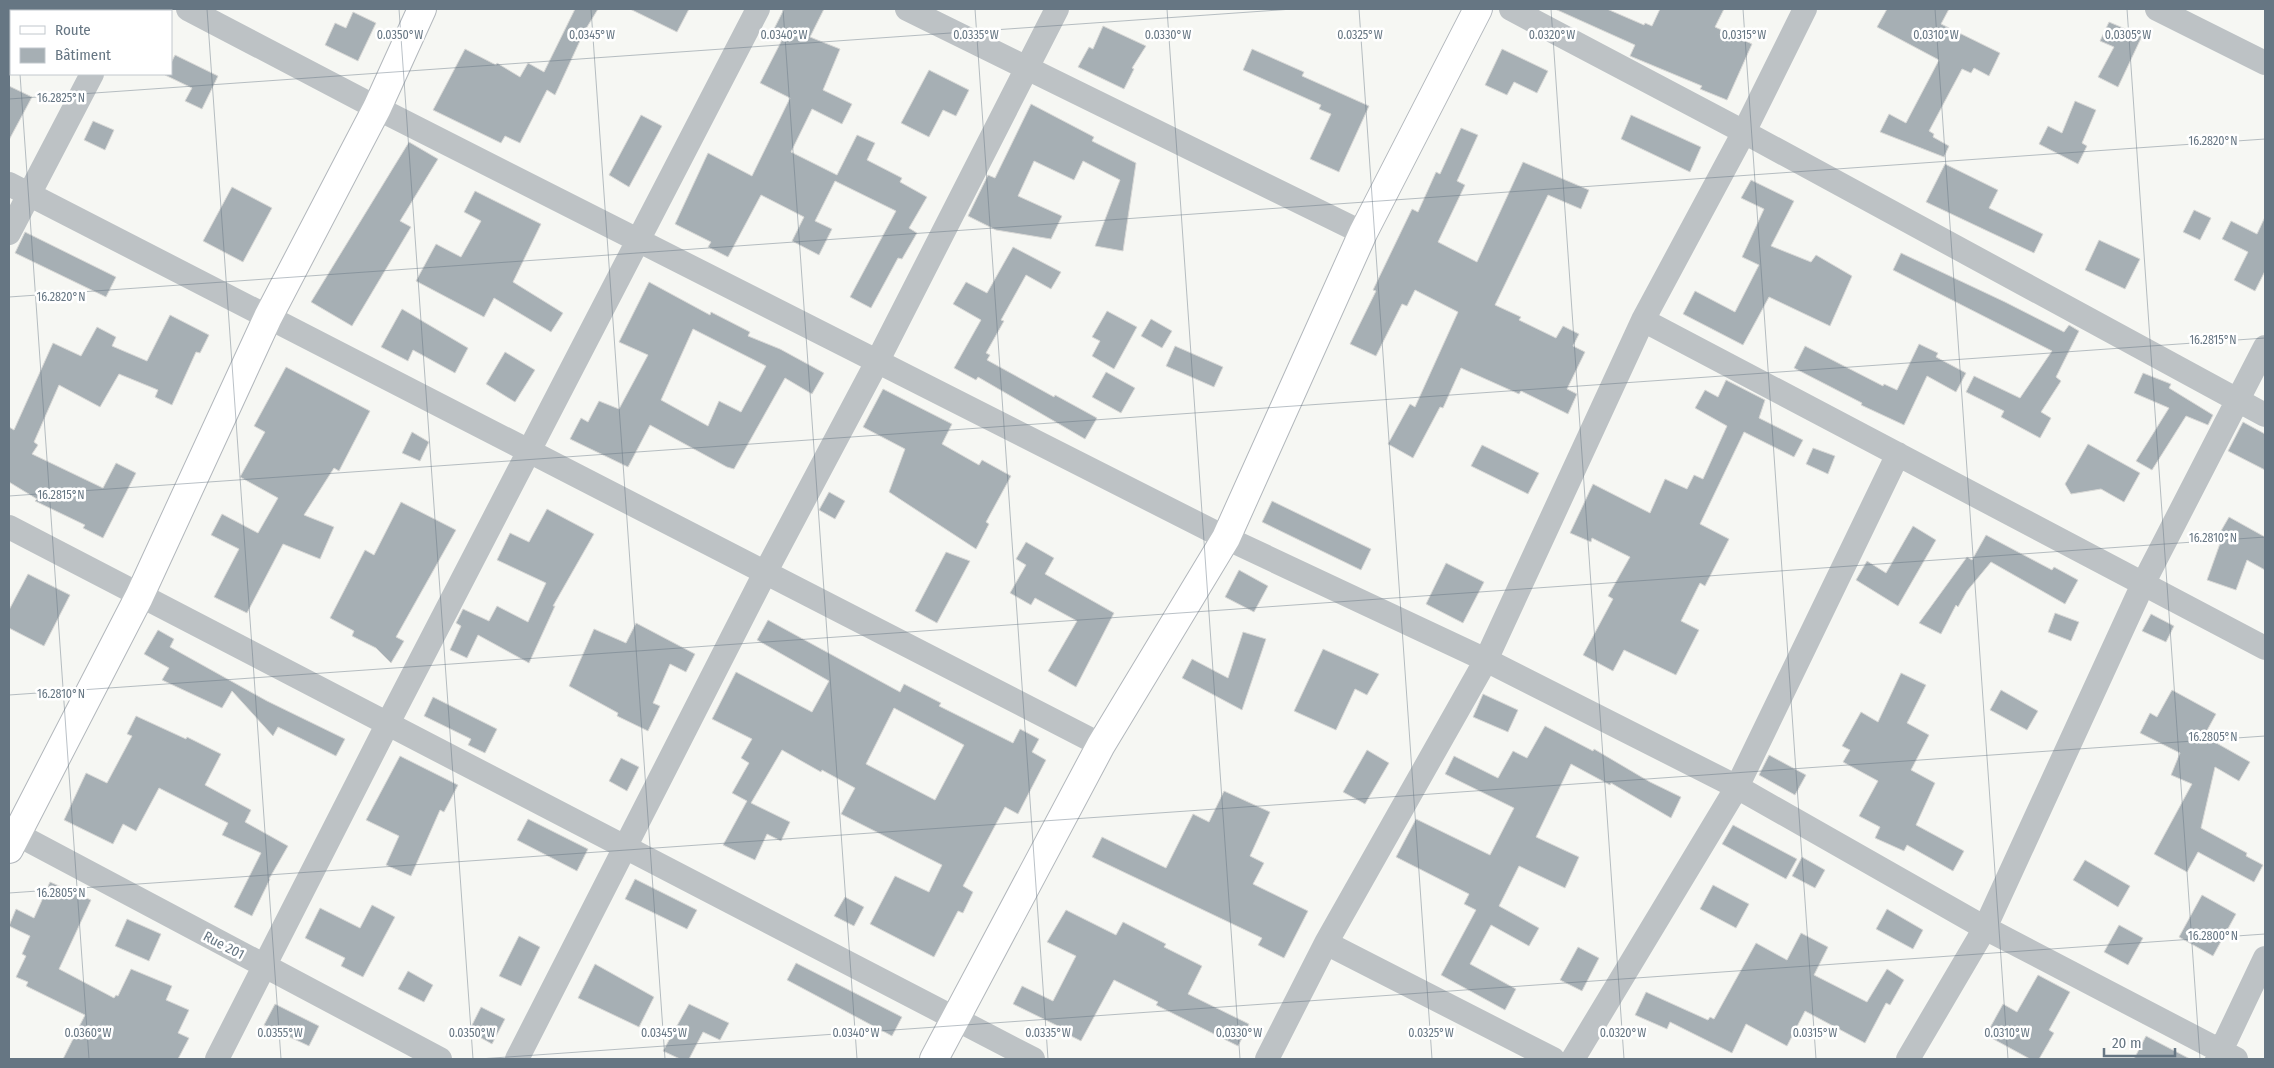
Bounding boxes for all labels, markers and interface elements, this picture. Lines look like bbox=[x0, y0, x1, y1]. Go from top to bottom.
legend bbox=[10, 10, 172, 75]
text: Route bbox=[55, 21, 91, 39]
text: 0.0350°W bbox=[377, 28, 423, 42]
text: 0.0345°W bbox=[569, 28, 615, 42]
text: 0.0340°W bbox=[761, 28, 807, 42]
text: 0.0335°W bbox=[953, 28, 999, 42]
text: 0.0330°W bbox=[1145, 28, 1191, 42]
text: 0.0325°W bbox=[1337, 28, 1383, 42]
text: 0.0320°W bbox=[1529, 28, 1575, 42]
text: 0.0315°W bbox=[1722, 28, 1766, 42]
text: 0.0310°W bbox=[1913, 28, 1959, 42]
text: 0.0305°W bbox=[2105, 28, 2151, 42]
text: Bâtiment bbox=[55, 46, 111, 64]
text: 16.2825°N bbox=[37, 91, 85, 105]
text: 16.2820°N bbox=[2189, 134, 2237, 148]
text: 16.2820°N bbox=[37, 290, 85, 304]
text: 16.2815°N bbox=[2189, 333, 2237, 347]
text: 16.2815°N bbox=[37, 488, 85, 502]
text: 16.2810°N bbox=[2189, 531, 2237, 545]
text: 16.2810°N bbox=[37, 687, 85, 701]
text: 16.2805°N bbox=[2188, 730, 2238, 744]
text: 16.2805°N bbox=[36, 886, 86, 900]
street label: Rue 201 bbox=[200, 928, 247, 963]
text: 16.2800°N bbox=[2188, 929, 2238, 943]
text: 0.0360°W bbox=[64, 1026, 112, 1040]
text: 0.0355°W bbox=[257, 1026, 303, 1040]
text: 0.0350°W bbox=[449, 1026, 495, 1040]
text: 0.0345°W bbox=[641, 1026, 687, 1040]
text: 0.0340°W bbox=[833, 1026, 879, 1040]
text: 0.0335°W bbox=[1025, 1026, 1071, 1040]
text: 0.0330°W bbox=[1216, 1026, 1262, 1040]
text: 0.0325°W bbox=[1408, 1026, 1454, 1040]
text: 0.0320°W bbox=[1600, 1026, 1646, 1040]
text: 0.0315°W bbox=[1793, 1026, 1837, 1040]
text: 0.0310°W bbox=[1984, 1026, 2030, 1040]
scale bar bbox=[2104, 1026, 2175, 1058]
text: 20 m bbox=[2112, 1034, 2142, 1052]

